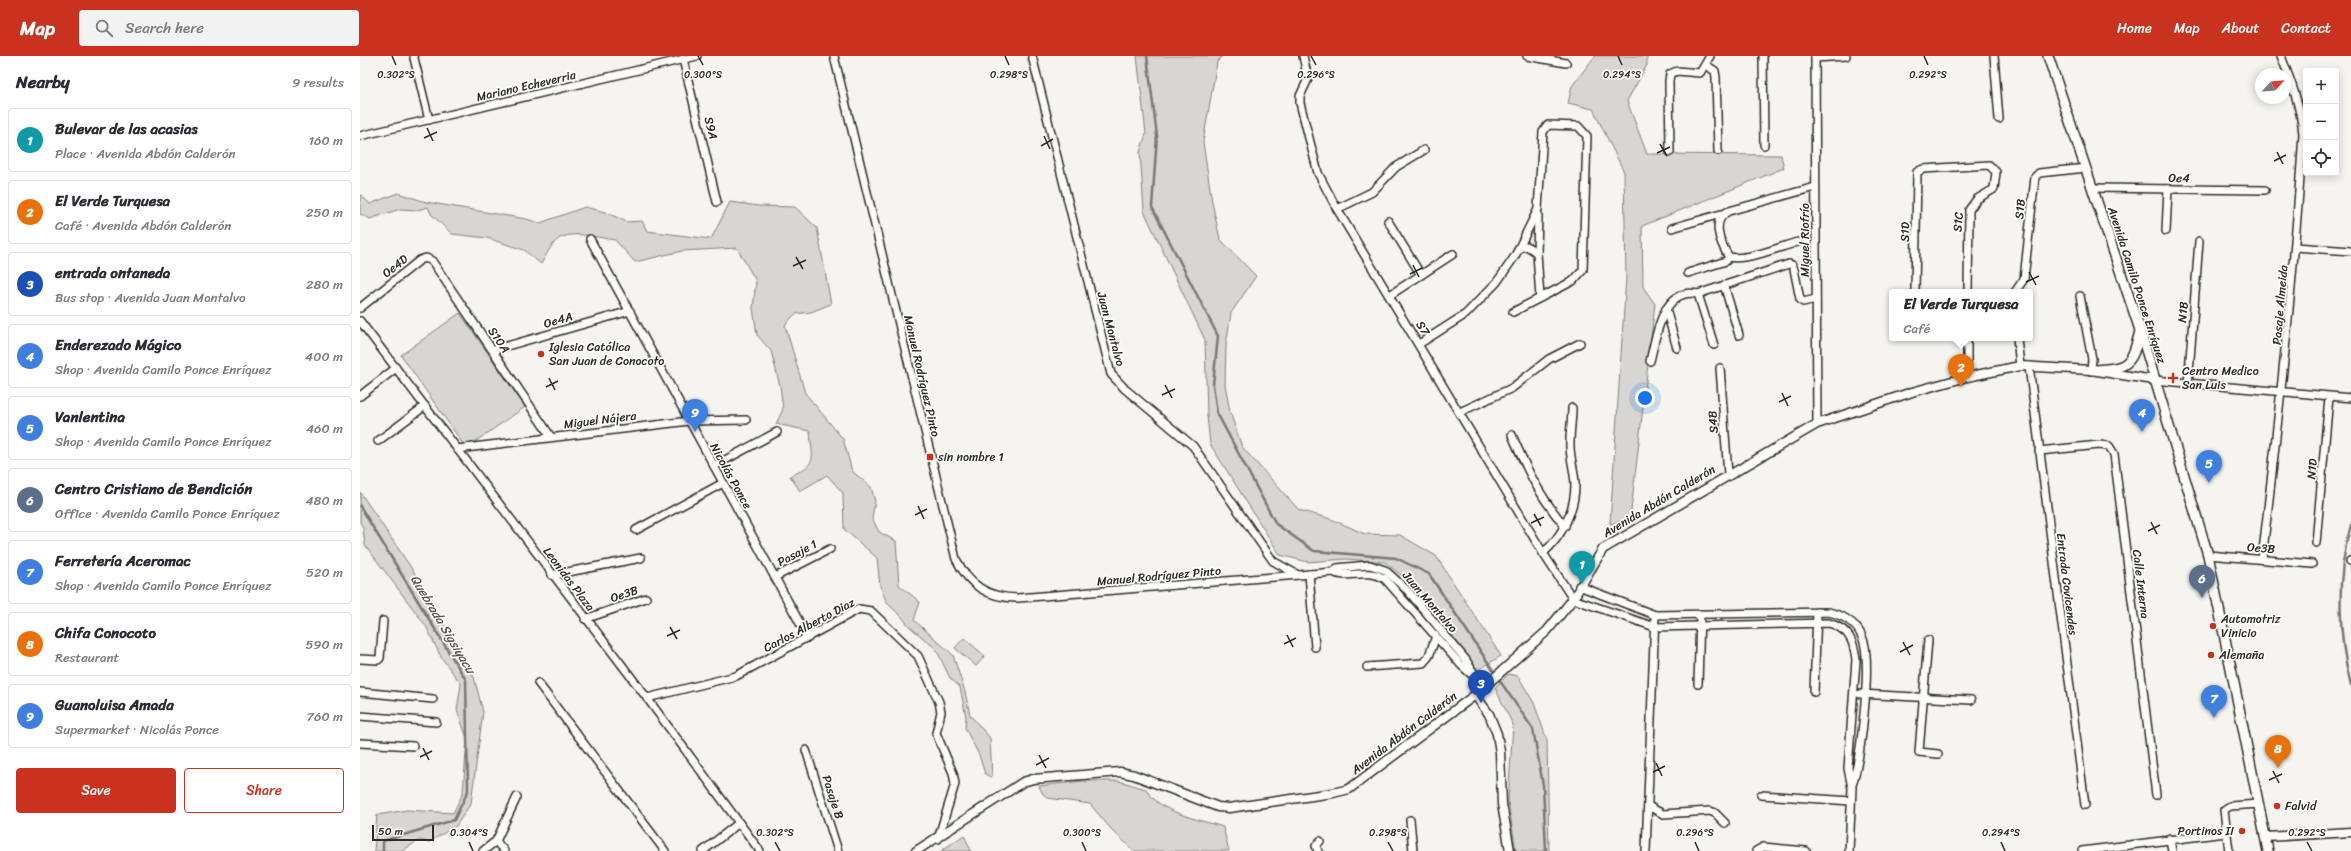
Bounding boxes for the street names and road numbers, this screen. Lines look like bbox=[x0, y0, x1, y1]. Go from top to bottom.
street label: Mariano Echeverria bbox=[474, 64, 579, 108]
street label: S9A bbox=[698, 114, 724, 142]
street label: Oe4 bbox=[2168, 167, 2190, 189]
street label: S1B bbox=[2008, 198, 2032, 220]
street label: Miguel Riofrío bbox=[1794, 203, 1816, 277]
street label: Avenida Camilo Ponce Enríquez bbox=[2101, 203, 2173, 367]
street label: S1C bbox=[1946, 211, 1970, 233]
street label: S1D bbox=[1894, 221, 1916, 242]
street label: Oe4D bbox=[377, 248, 414, 283]
street label: Pasaje Almeida bbox=[2266, 264, 2294, 346]
street label: Juan Montalvo bbox=[1090, 288, 1131, 369]
street label: N1B bbox=[2171, 300, 2195, 323]
street label: Oe4A bbox=[541, 305, 575, 335]
street label: Manuel Rodríguez Pinto bbox=[897, 313, 947, 439]
street label: S7 bbox=[1410, 316, 1437, 341]
street label: S10A bbox=[482, 322, 516, 358]
street label: Miguel Nájera bbox=[562, 405, 638, 435]
street label: S4B bbox=[1701, 410, 1725, 434]
street label: Nicolás Ponce bbox=[704, 439, 758, 513]
street label: N1D bbox=[2300, 457, 2324, 480]
street label: Avenida Abdón Calderón bbox=[1597, 458, 1720, 544]
street label: Entrada Covicendes bbox=[2050, 532, 2084, 636]
street label: Pasaje 1 bbox=[773, 533, 821, 573]
street label: Oe3B bbox=[2246, 536, 2276, 560]
street label: Leonidas Plaza bbox=[537, 542, 601, 616]
street label: Calle Interna bbox=[2126, 548, 2156, 620]
street label: Manuel Rodríguez Pinto bbox=[1096, 560, 1222, 592]
street label: Juan Montalvo bbox=[1396, 565, 1463, 638]
street label: Oe3B bbox=[607, 579, 641, 609]
street label: Carlos Alberto Diaz bbox=[759, 591, 859, 658]
street label: Avenida Abdón Calderón bbox=[1345, 685, 1462, 781]
street label: Pasaje B bbox=[816, 772, 851, 822]

